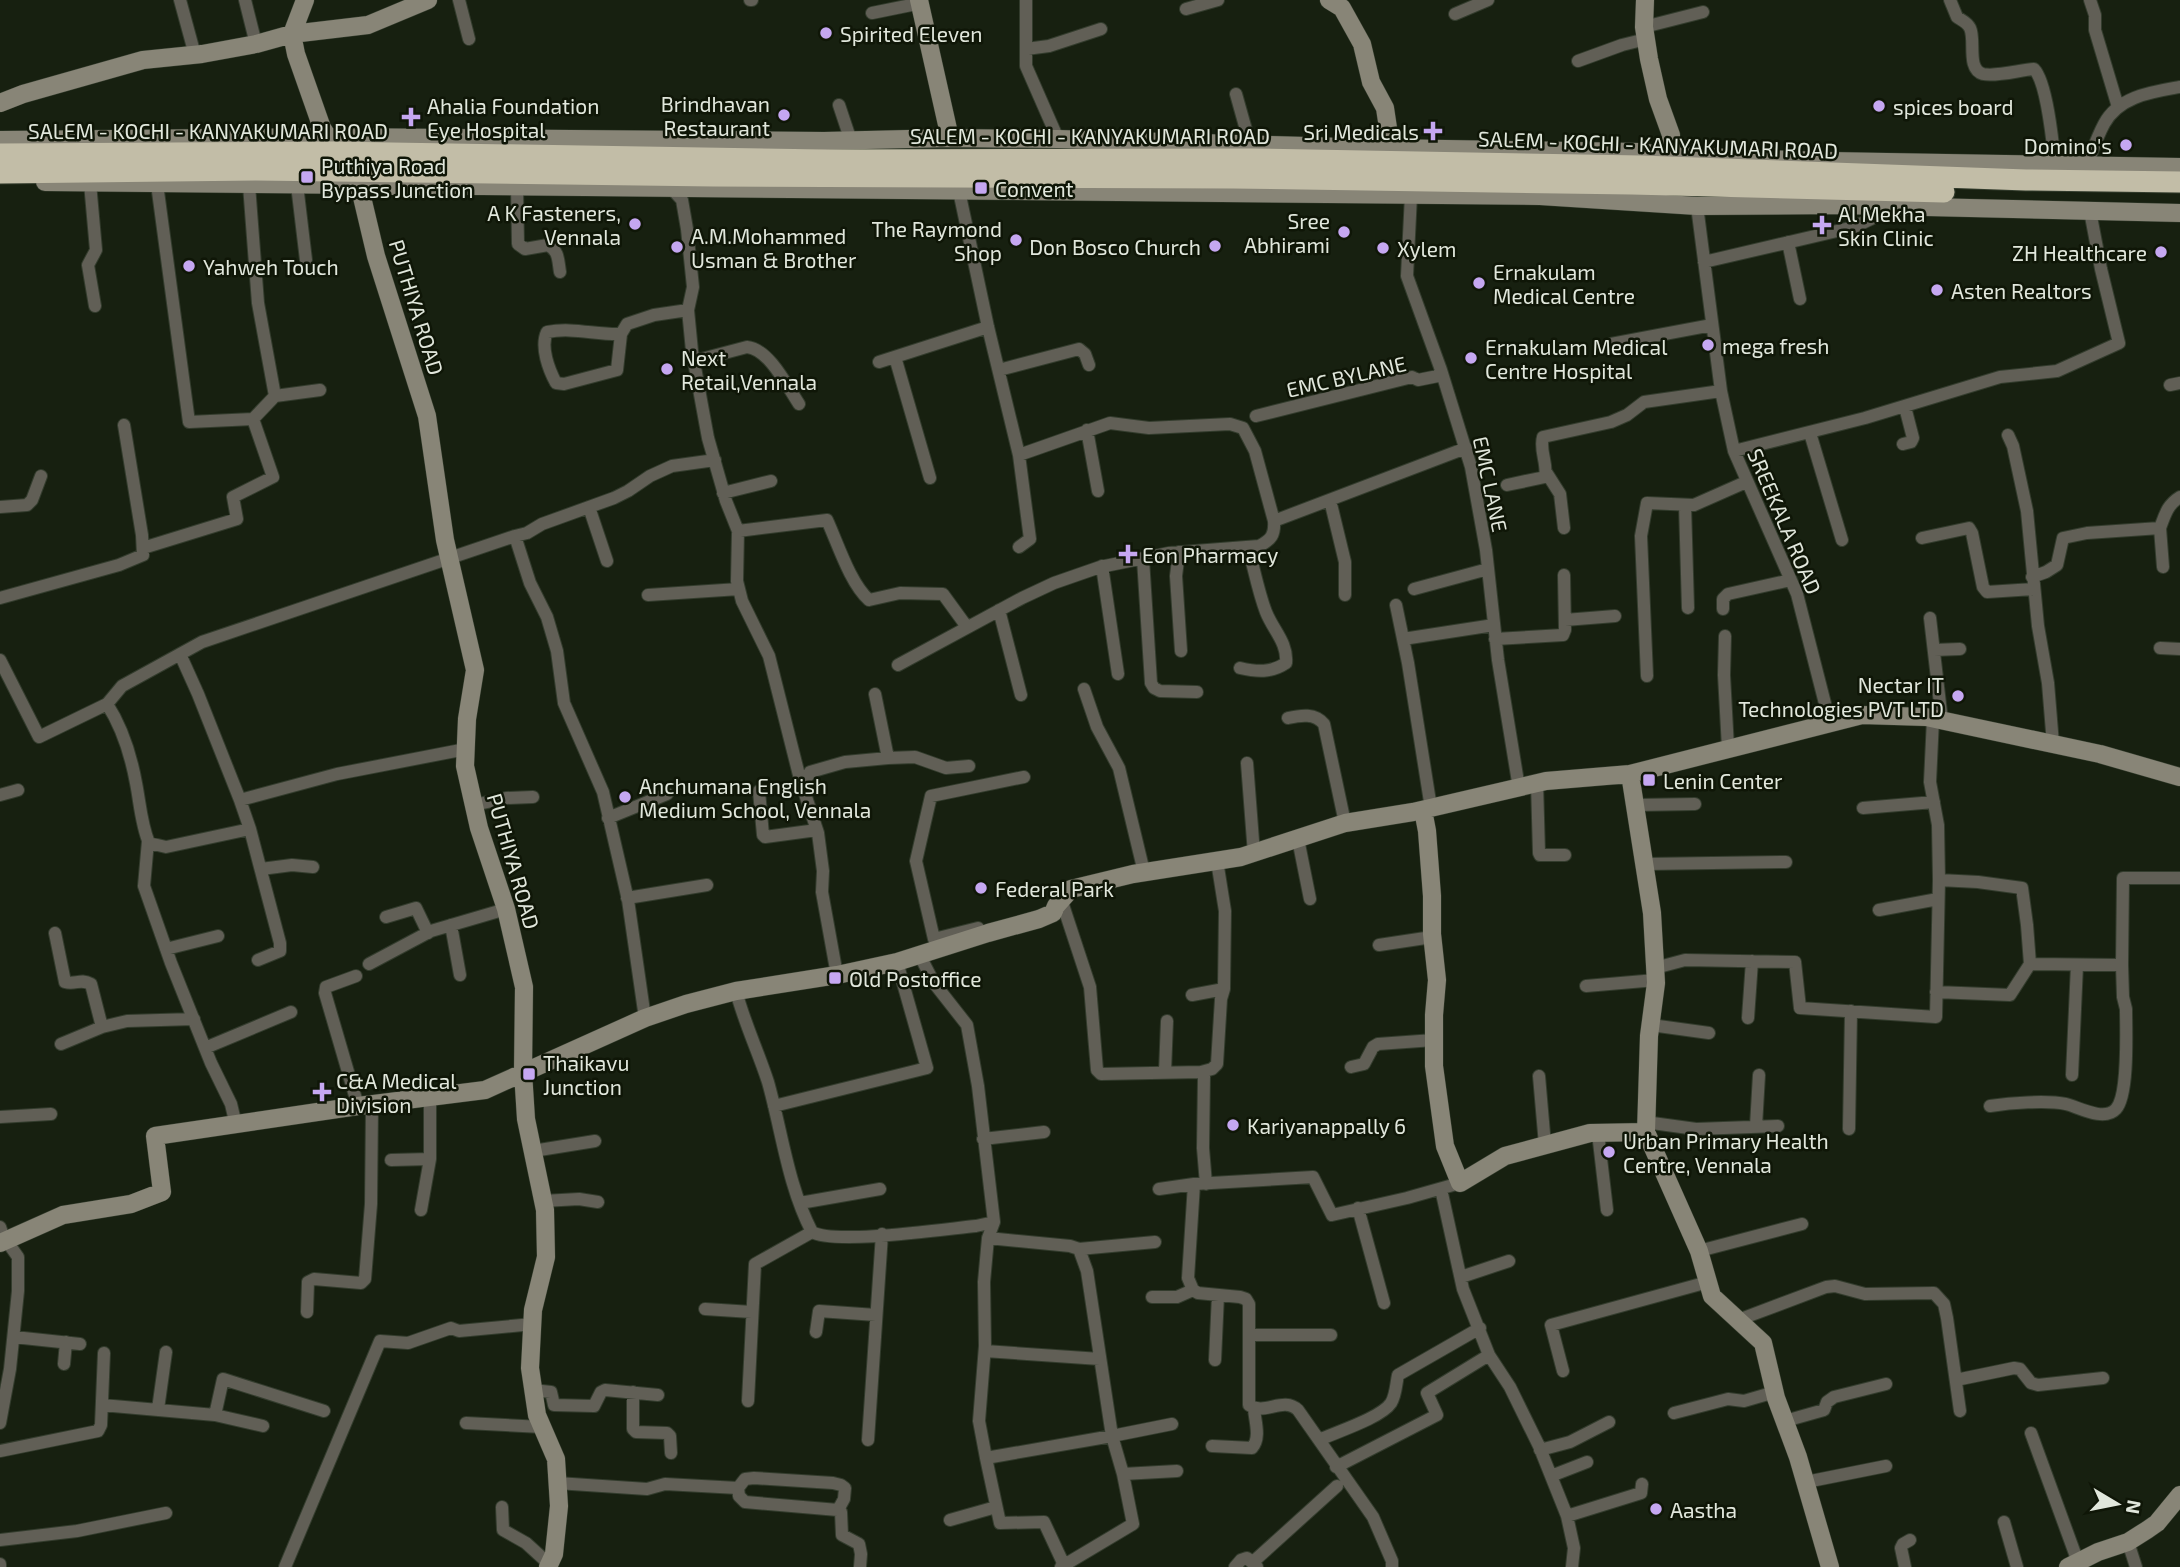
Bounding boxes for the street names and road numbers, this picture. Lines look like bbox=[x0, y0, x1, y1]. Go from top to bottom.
street label: SALEM - KOCHI - KANYAKUMARI ROAD bbox=[28, 118, 388, 143]
street label: SALEM - KOCHI - KANYAKUMARI ROAD bbox=[910, 123, 1270, 148]
street label: SALEM - KOCHI - KANYAKUMARI ROAD bbox=[1478, 125, 1838, 163]
street label: PUTHIYA ROAD bbox=[385, 236, 449, 378]
street label: EMC BYLANE bbox=[1284, 350, 1408, 402]
street label: EMC LANE bbox=[1469, 434, 1513, 534]
street label: SREEKALA ROAD bbox=[1743, 444, 1827, 598]
street label: PUTHIYA ROAD bbox=[483, 790, 545, 932]

